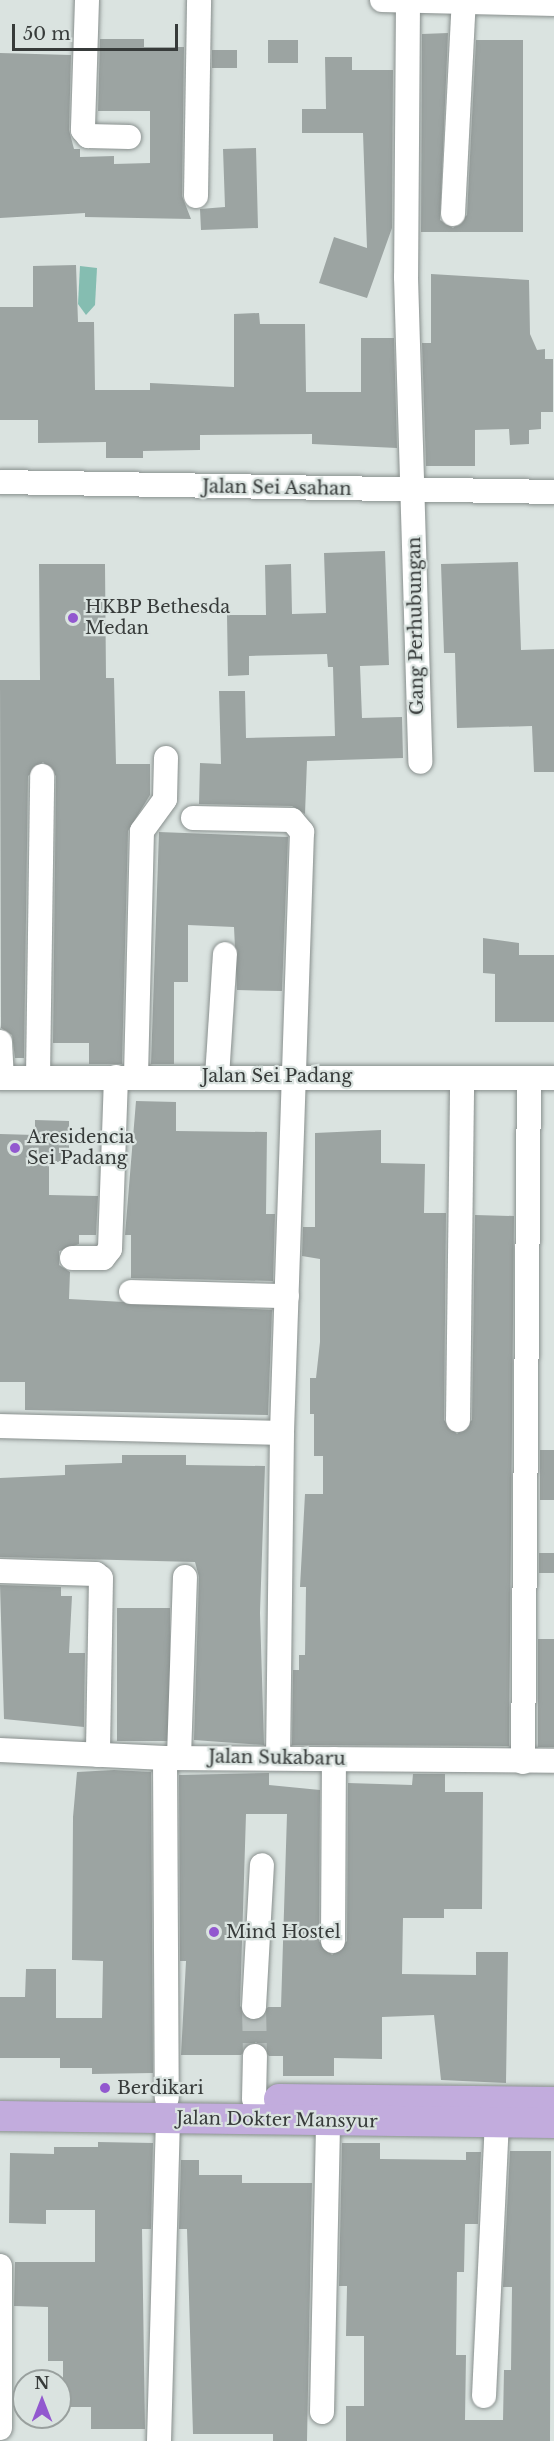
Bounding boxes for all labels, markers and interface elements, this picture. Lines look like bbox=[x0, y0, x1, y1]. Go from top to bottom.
scale bar bbox=[15, 12, 182, 50]
text: 50 m bbox=[23, 23, 71, 45]
street label: Jalan Sei Asahan bbox=[202, 476, 352, 500]
street label: Gang Perhubungan bbox=[404, 537, 428, 715]
place label: HKBP Bethesda Medan bbox=[85, 597, 231, 640]
marker: HKBP Bethesda Medan bbox=[66, 611, 80, 625]
street label: Jalan Sei Padang bbox=[202, 1065, 352, 1087]
place label: Aresidencia Sei Padang bbox=[27, 1127, 135, 1170]
marker: Aresidencia Sei Padang bbox=[8, 1141, 22, 1155]
street label: Jalan Sukabaru bbox=[208, 1746, 346, 1770]
place label: Mind Hostel bbox=[226, 1921, 341, 1943]
marker: Mind Hostel bbox=[207, 1925, 221, 1939]
place label: Berdikari bbox=[117, 2077, 204, 2099]
marker: Berdikari bbox=[98, 2081, 112, 2095]
street label: Jalan Dokter Mansyur bbox=[176, 2107, 378, 2133]
north arrow bbox=[12, 2369, 72, 2429]
text: N bbox=[34, 2373, 50, 2393]

